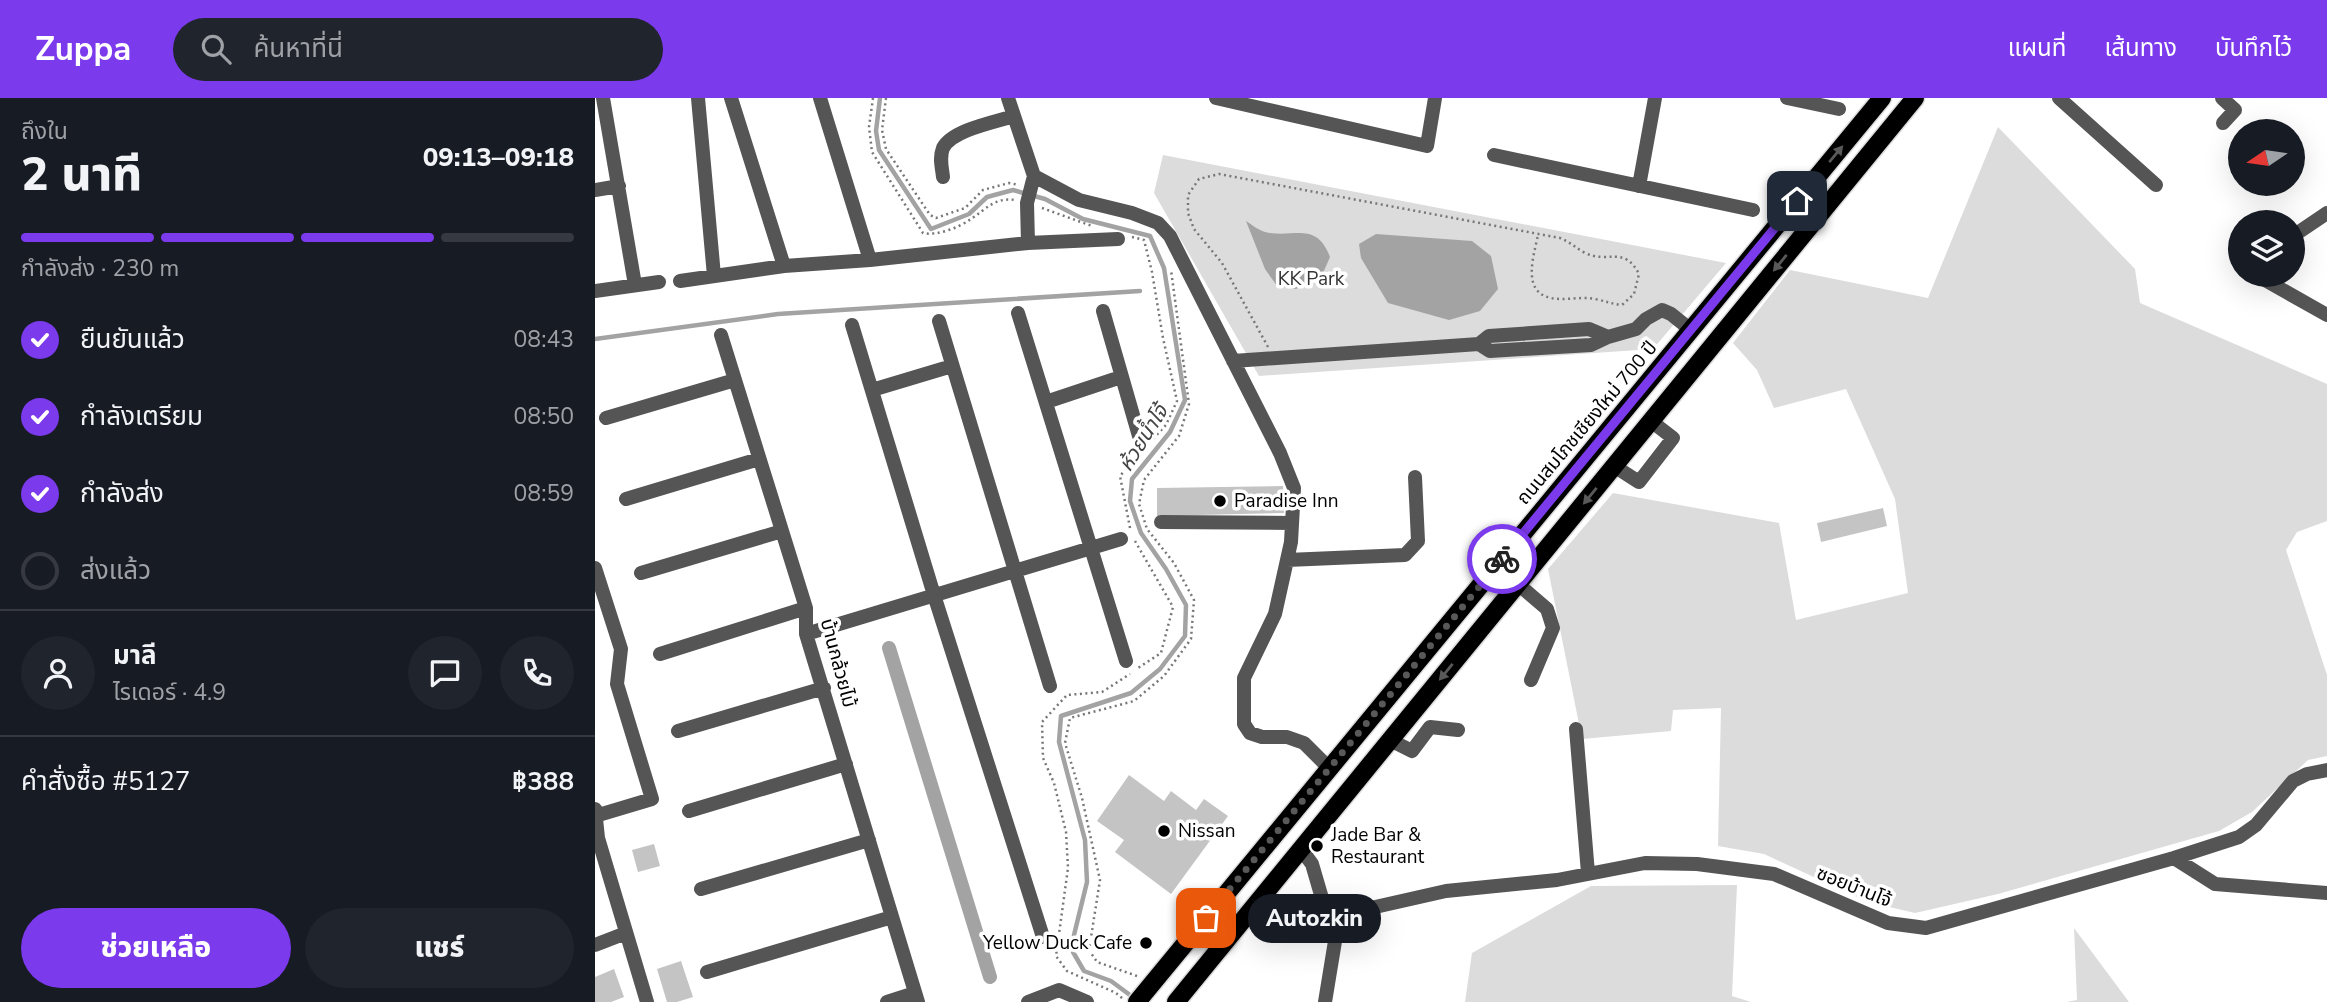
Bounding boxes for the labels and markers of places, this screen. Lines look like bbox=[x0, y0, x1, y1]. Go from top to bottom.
pin bbox=[1767, 171, 1827, 231]
place label: Paradise Inn bbox=[1234, 488, 1338, 514]
marker: Paradise Inn bbox=[1212, 493, 1228, 509]
place label: Nissan bbox=[1178, 818, 1236, 844]
place label: Jade Bar & Restaurant bbox=[1330, 822, 1425, 870]
marker: Nissan bbox=[1156, 823, 1172, 839]
marker: Jade Bar & Restaurant bbox=[1309, 838, 1325, 854]
pin bbox=[1176, 888, 1236, 948]
callout: Autozkin bbox=[1248, 894, 1381, 942]
place label: Yellow Duck Cafe bbox=[982, 930, 1132, 956]
marker: Yellow Duck Cafe bbox=[1138, 935, 1154, 951]

